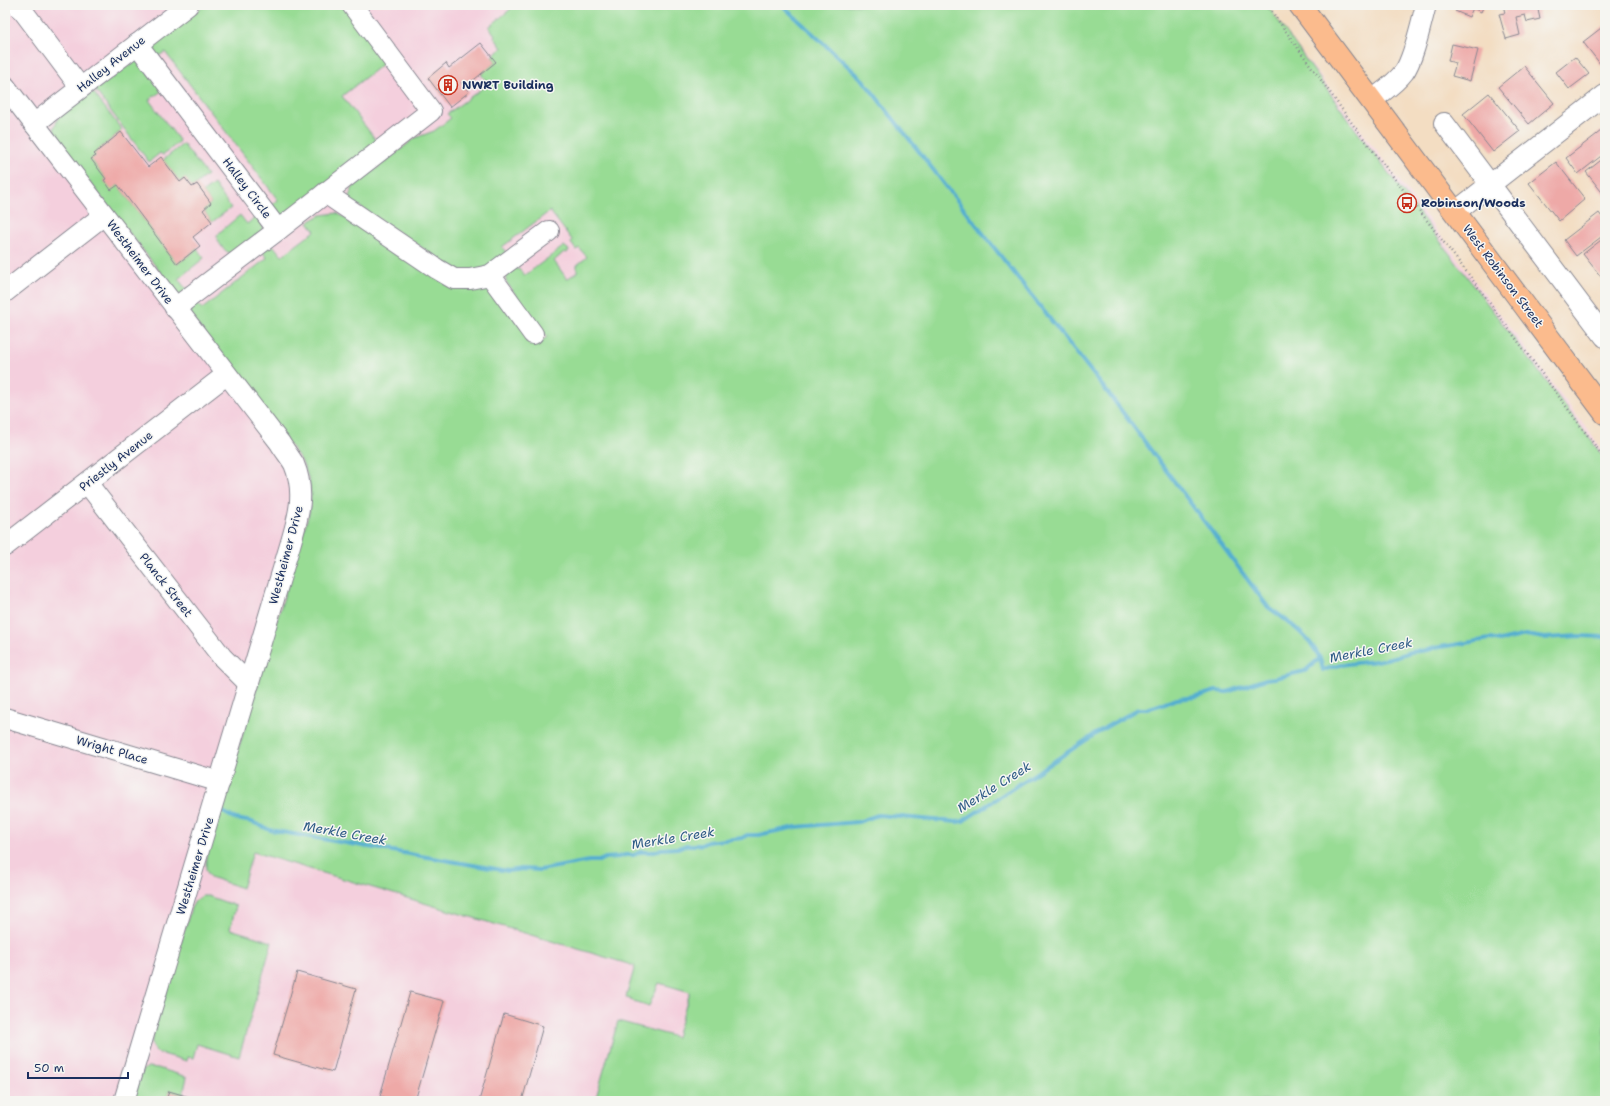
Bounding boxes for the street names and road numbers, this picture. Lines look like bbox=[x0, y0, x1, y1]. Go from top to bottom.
street label: Halley Avenue bbox=[73, 32, 149, 96]
street label: Halley Circle bbox=[219, 154, 275, 222]
street label: Westheimer Drive bbox=[103, 217, 177, 308]
street label: West Robinson Street bbox=[1459, 221, 1547, 331]
street label: Priestly Avenue bbox=[76, 427, 156, 495]
street label: Westheimer Drive bbox=[265, 504, 307, 606]
street label: Planck Street bbox=[136, 550, 196, 620]
street label: Wright Place bbox=[74, 732, 150, 768]
street label: Westheimer Drive bbox=[172, 815, 218, 917]

